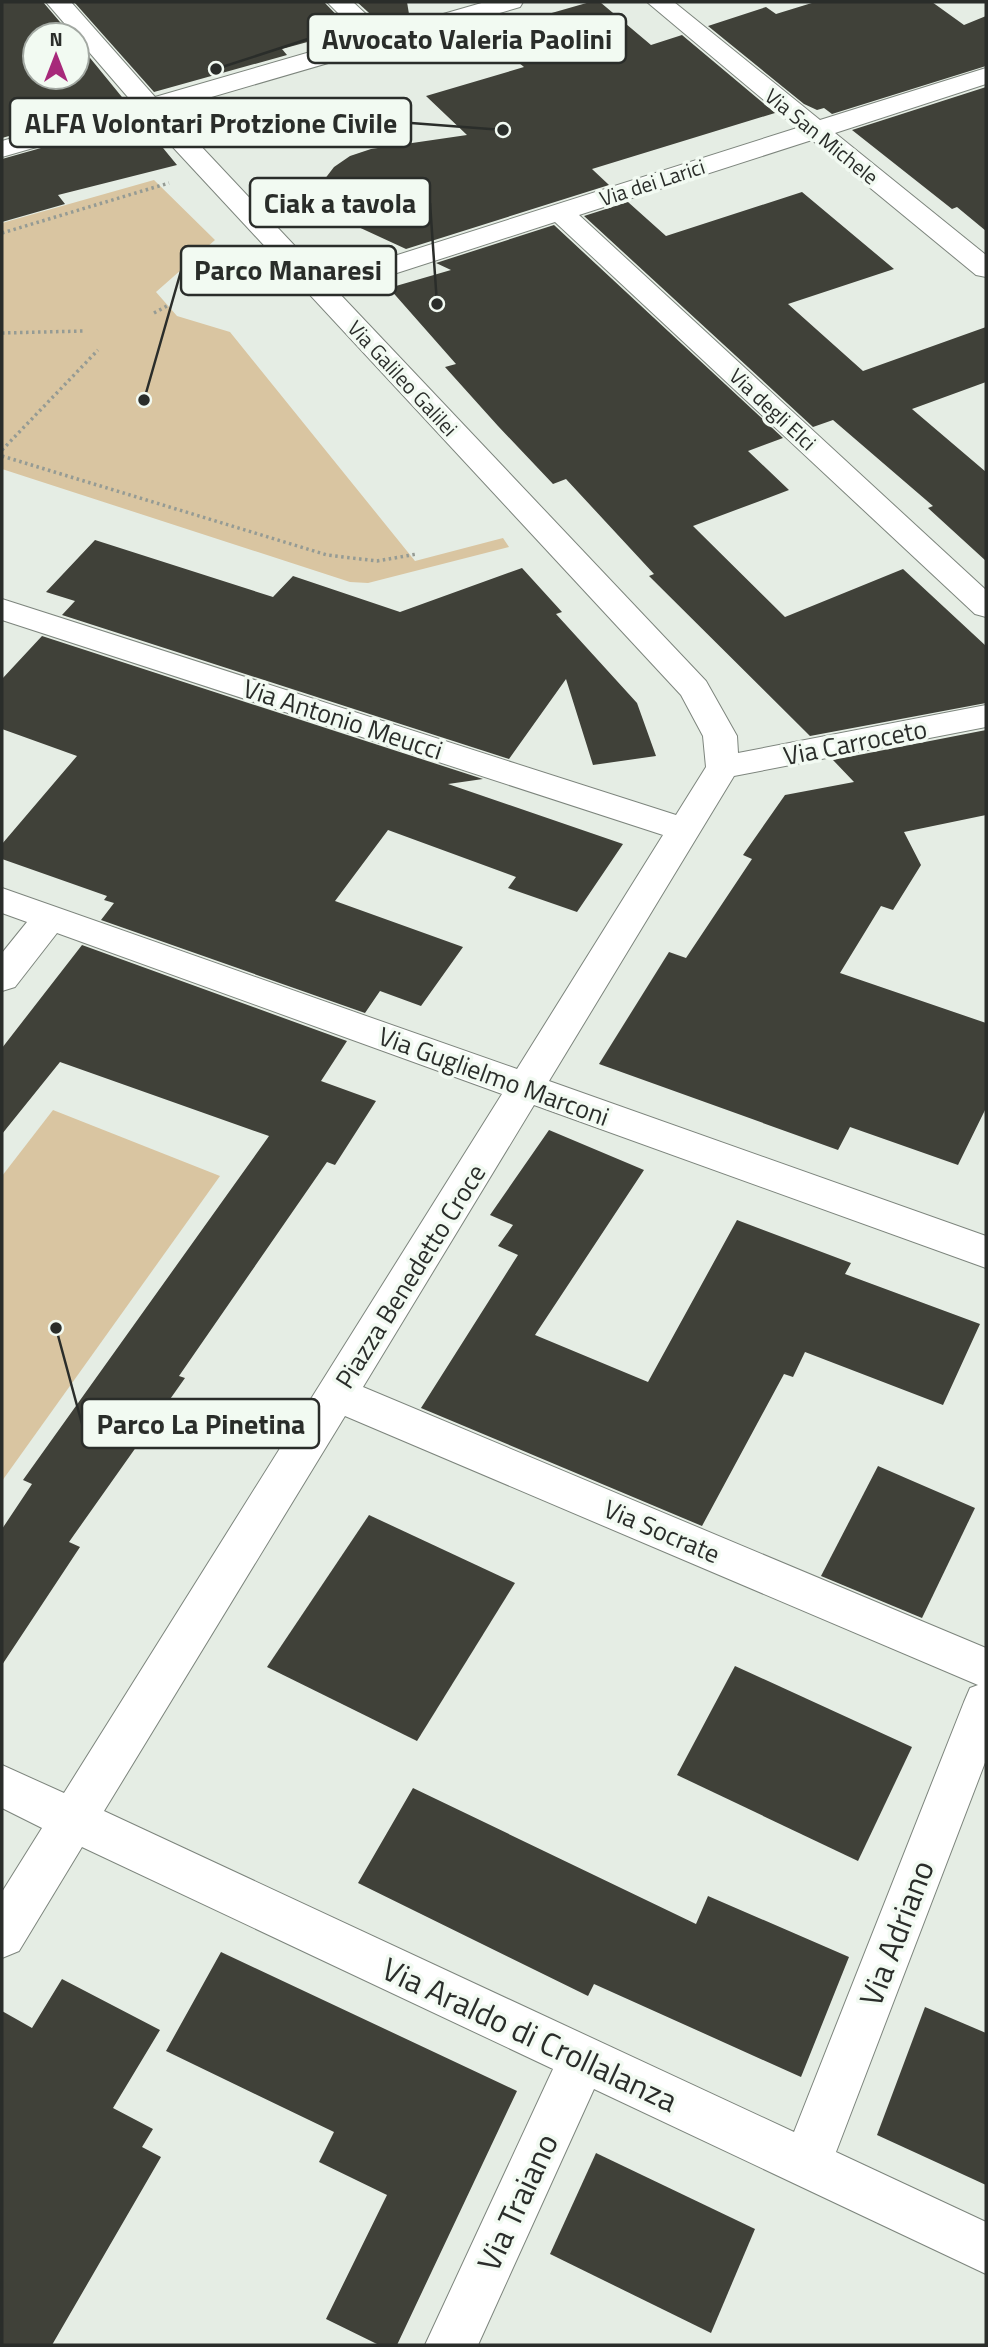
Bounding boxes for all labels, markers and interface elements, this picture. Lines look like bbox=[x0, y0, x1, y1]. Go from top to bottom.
callout: Avvocato Valeria Paolini bbox=[308, 14, 626, 63]
text: Avvocato Valeria Paolini bbox=[322, 17, 612, 60]
north arrow bbox=[21, 21, 91, 91]
text: N bbox=[49, 24, 63, 53]
street label: Via San Michele bbox=[758, 80, 886, 192]
callout: ALFA Volontari Protzione Civile bbox=[10, 98, 411, 147]
text: ALFA Volontari Protzione Civile bbox=[25, 101, 397, 144]
street label: Via dei Larici bbox=[595, 150, 709, 214]
callout: Ciak a tavola bbox=[250, 178, 430, 227]
text: Ciak a tavola bbox=[264, 181, 416, 224]
callout: Parco Manaresi bbox=[181, 246, 396, 295]
text: Parco Manaresi bbox=[194, 248, 382, 291]
street label: Via Galileo Galilei bbox=[340, 313, 466, 443]
street label: Via degli Elci bbox=[722, 360, 824, 458]
street label: Via Antonio Meucci bbox=[238, 668, 448, 770]
street label: Via Carroceto bbox=[780, 709, 930, 775]
street label: Via Guglielmo Marconi bbox=[373, 1016, 615, 1136]
street label: Piazza Benedetto Croce bbox=[325, 1156, 495, 1396]
callout: Parco La Pinetina bbox=[82, 1399, 319, 1448]
text: Parco La Pinetina bbox=[97, 1402, 305, 1445]
street label: Via Socrate bbox=[598, 1489, 726, 1573]
street label: Via Adriano bbox=[846, 1853, 946, 2013]
street label: Via Araldo di Crollalanza bbox=[374, 1944, 686, 2124]
street label: Via Traiano bbox=[464, 2125, 570, 2279]

